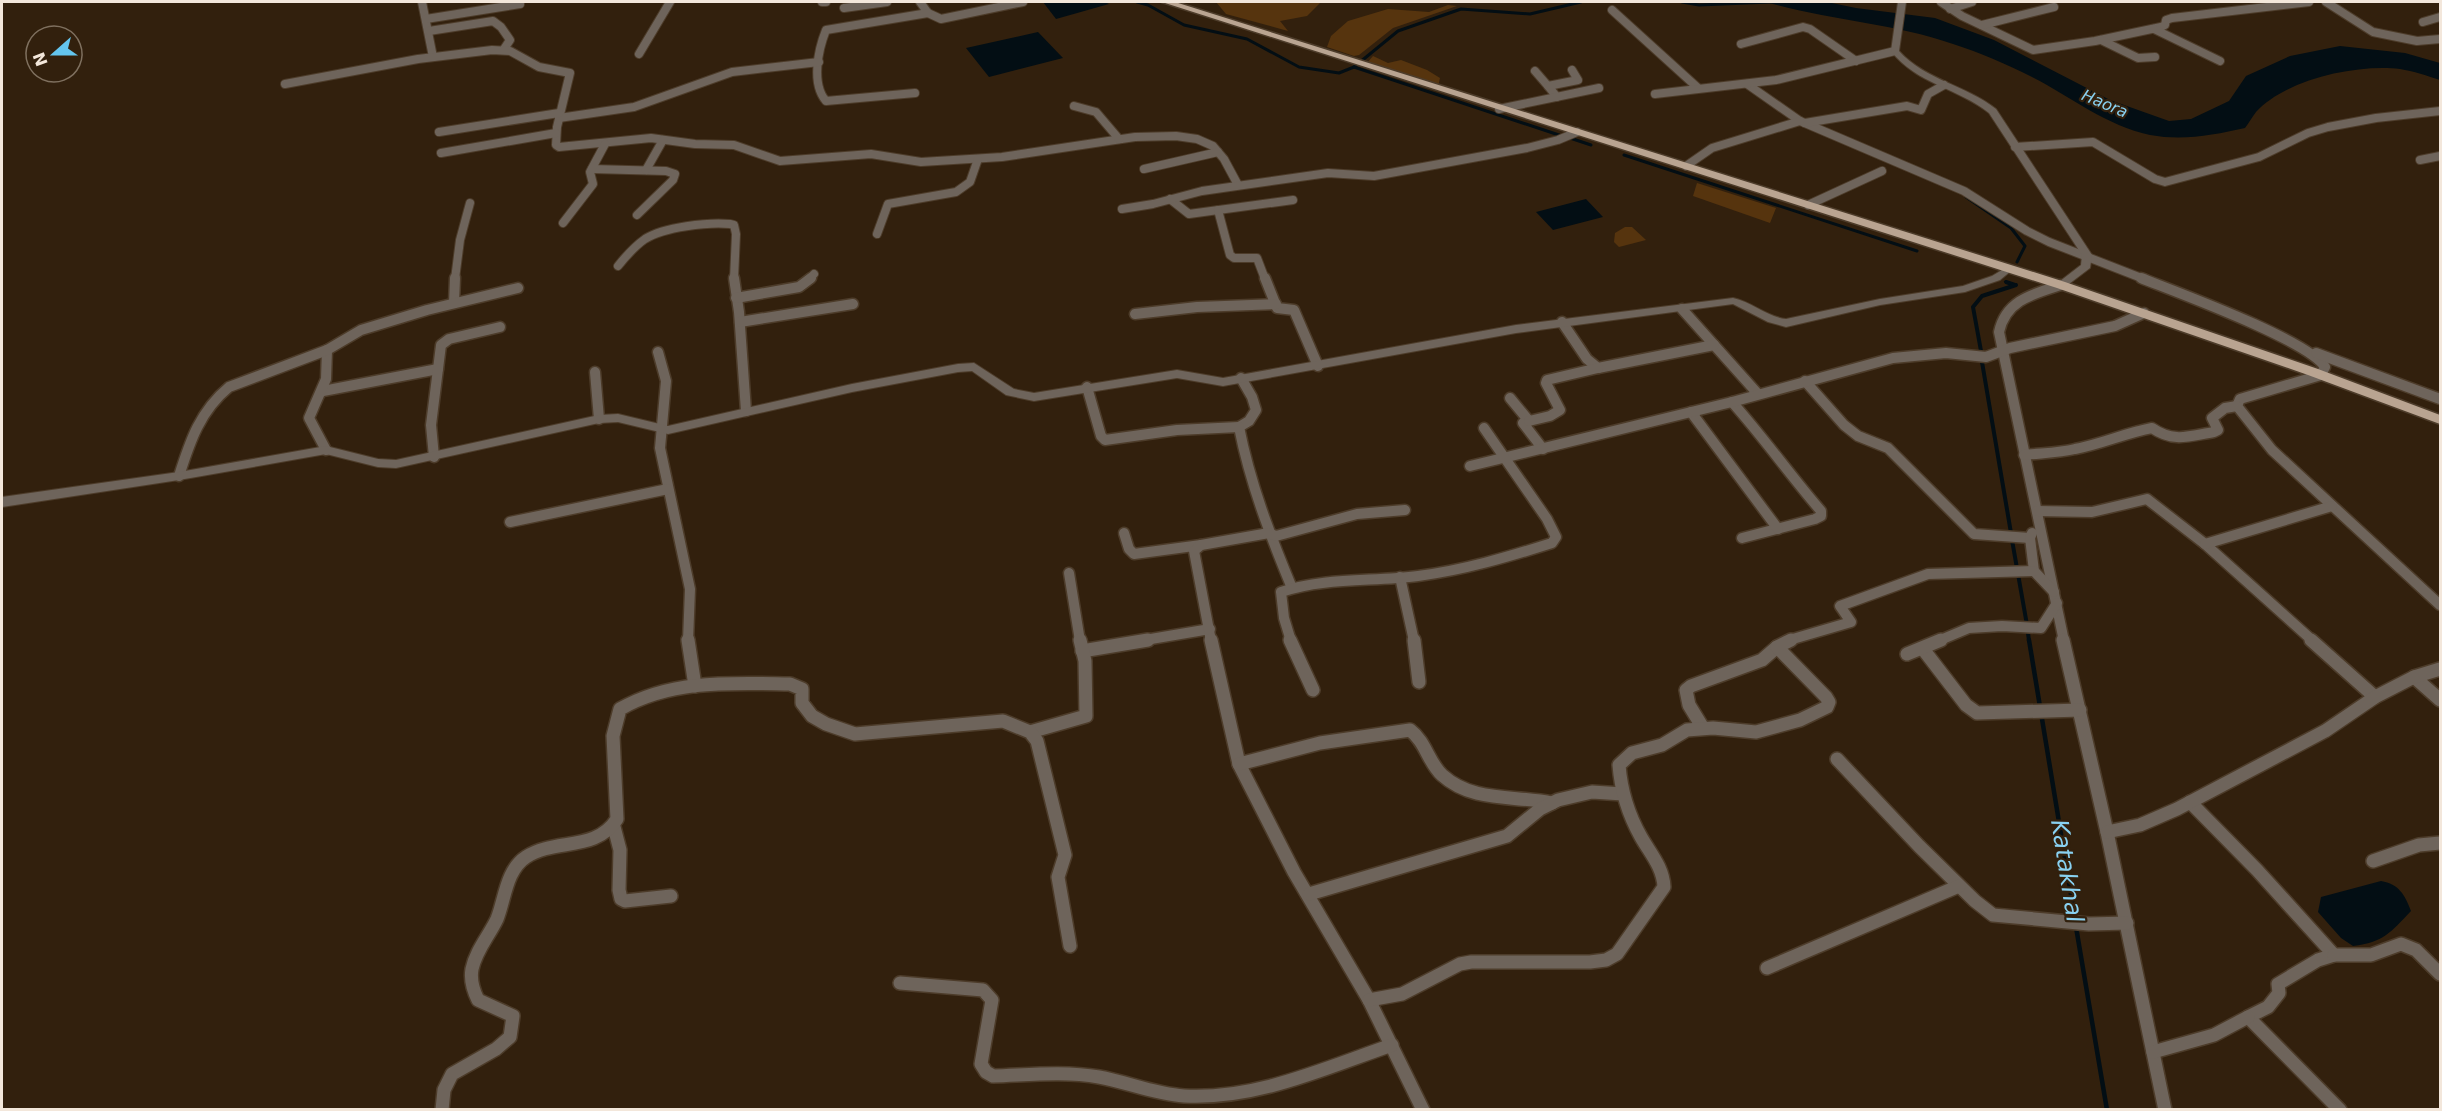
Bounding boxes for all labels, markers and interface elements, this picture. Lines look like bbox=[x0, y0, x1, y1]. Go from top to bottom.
north arrow bbox=[24, 24, 84, 84]
text: N bbox=[29, 50, 52, 69]
water label: Haora bbox=[2079, 85, 2131, 122]
water label: Katakhal bbox=[2045, 817, 2089, 925]

